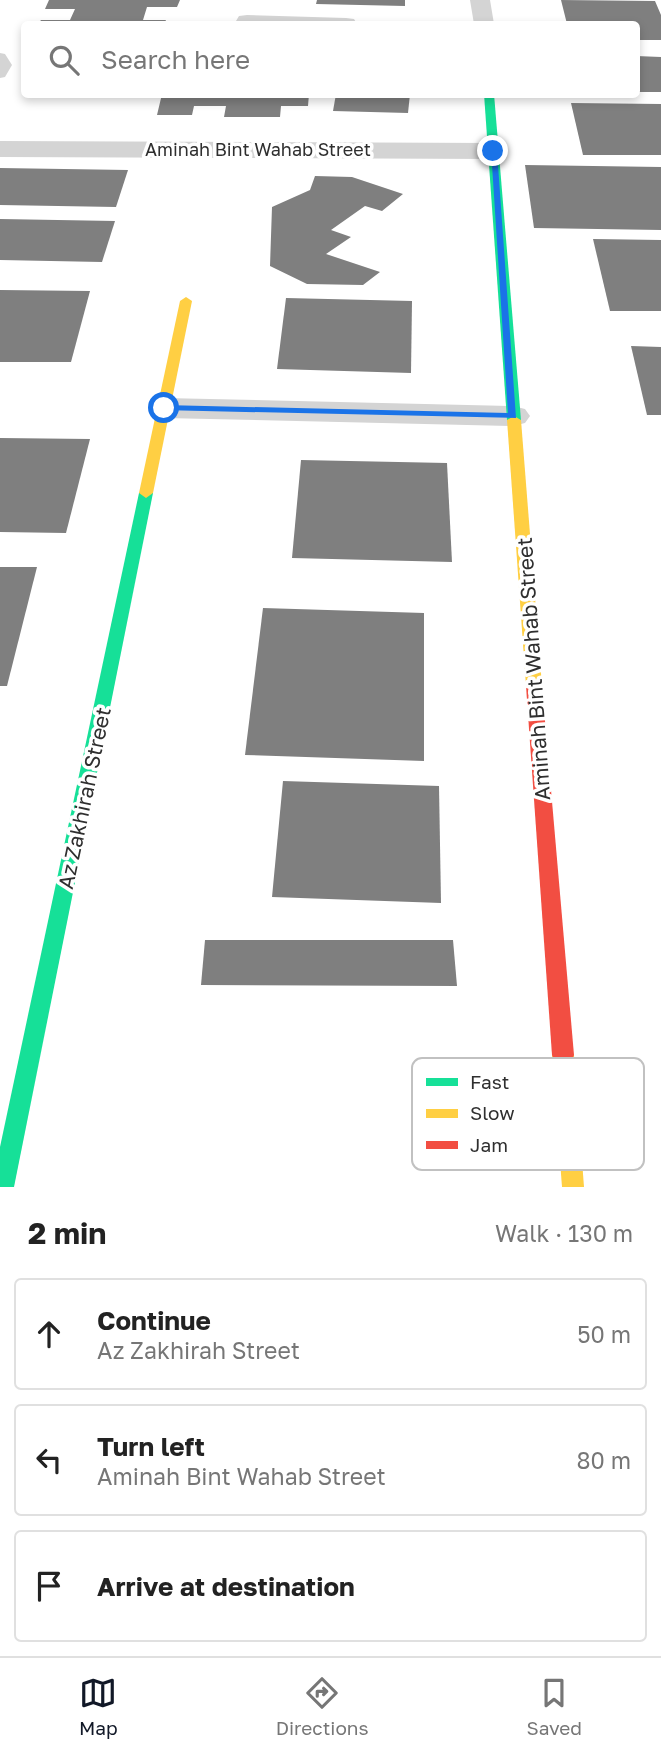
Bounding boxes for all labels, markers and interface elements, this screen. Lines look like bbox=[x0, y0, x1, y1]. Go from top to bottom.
search box bbox=[21, 21, 640, 98]
icon: search bbox=[45, 41, 83, 79]
text: Search here bbox=[101, 44, 250, 75]
route end bbox=[477, 135, 508, 166]
street label: Aminah Bint Wahab Street bbox=[145, 138, 371, 160]
route start bbox=[148, 392, 179, 423]
street label: Aminah Bint Wahab Street bbox=[511, 537, 555, 801]
street label: Az Zakhirah Street bbox=[52, 705, 116, 891]
legend bbox=[412, 1058, 644, 1170]
text: Fast bbox=[470, 1070, 509, 1093]
text: Slow bbox=[470, 1101, 515, 1124]
text: Jam bbox=[470, 1133, 508, 1156]
text: 2 min bbox=[28, 1215, 106, 1251]
text: Walk · 130 m bbox=[495, 1219, 633, 1247]
text: Continue bbox=[97, 1305, 211, 1336]
icon: ahead bbox=[30, 1315, 68, 1353]
text: 50 m bbox=[577, 1320, 631, 1348]
text: Az Zakhirah Street bbox=[97, 1336, 300, 1364]
text: Turn left bbox=[97, 1431, 205, 1462]
icon: left bbox=[30, 1441, 68, 1479]
text: 80 m bbox=[577, 1446, 631, 1474]
text: Aminah Bint Wahab Street bbox=[97, 1462, 386, 1490]
icon: arrive bbox=[30, 1567, 68, 1605]
text: Arrive at destination bbox=[97, 1571, 355, 1602]
tab: Map bbox=[79, 1674, 118, 1739]
tab: Directions bbox=[276, 1674, 369, 1739]
tab: Saved bbox=[527, 1674, 582, 1739]

